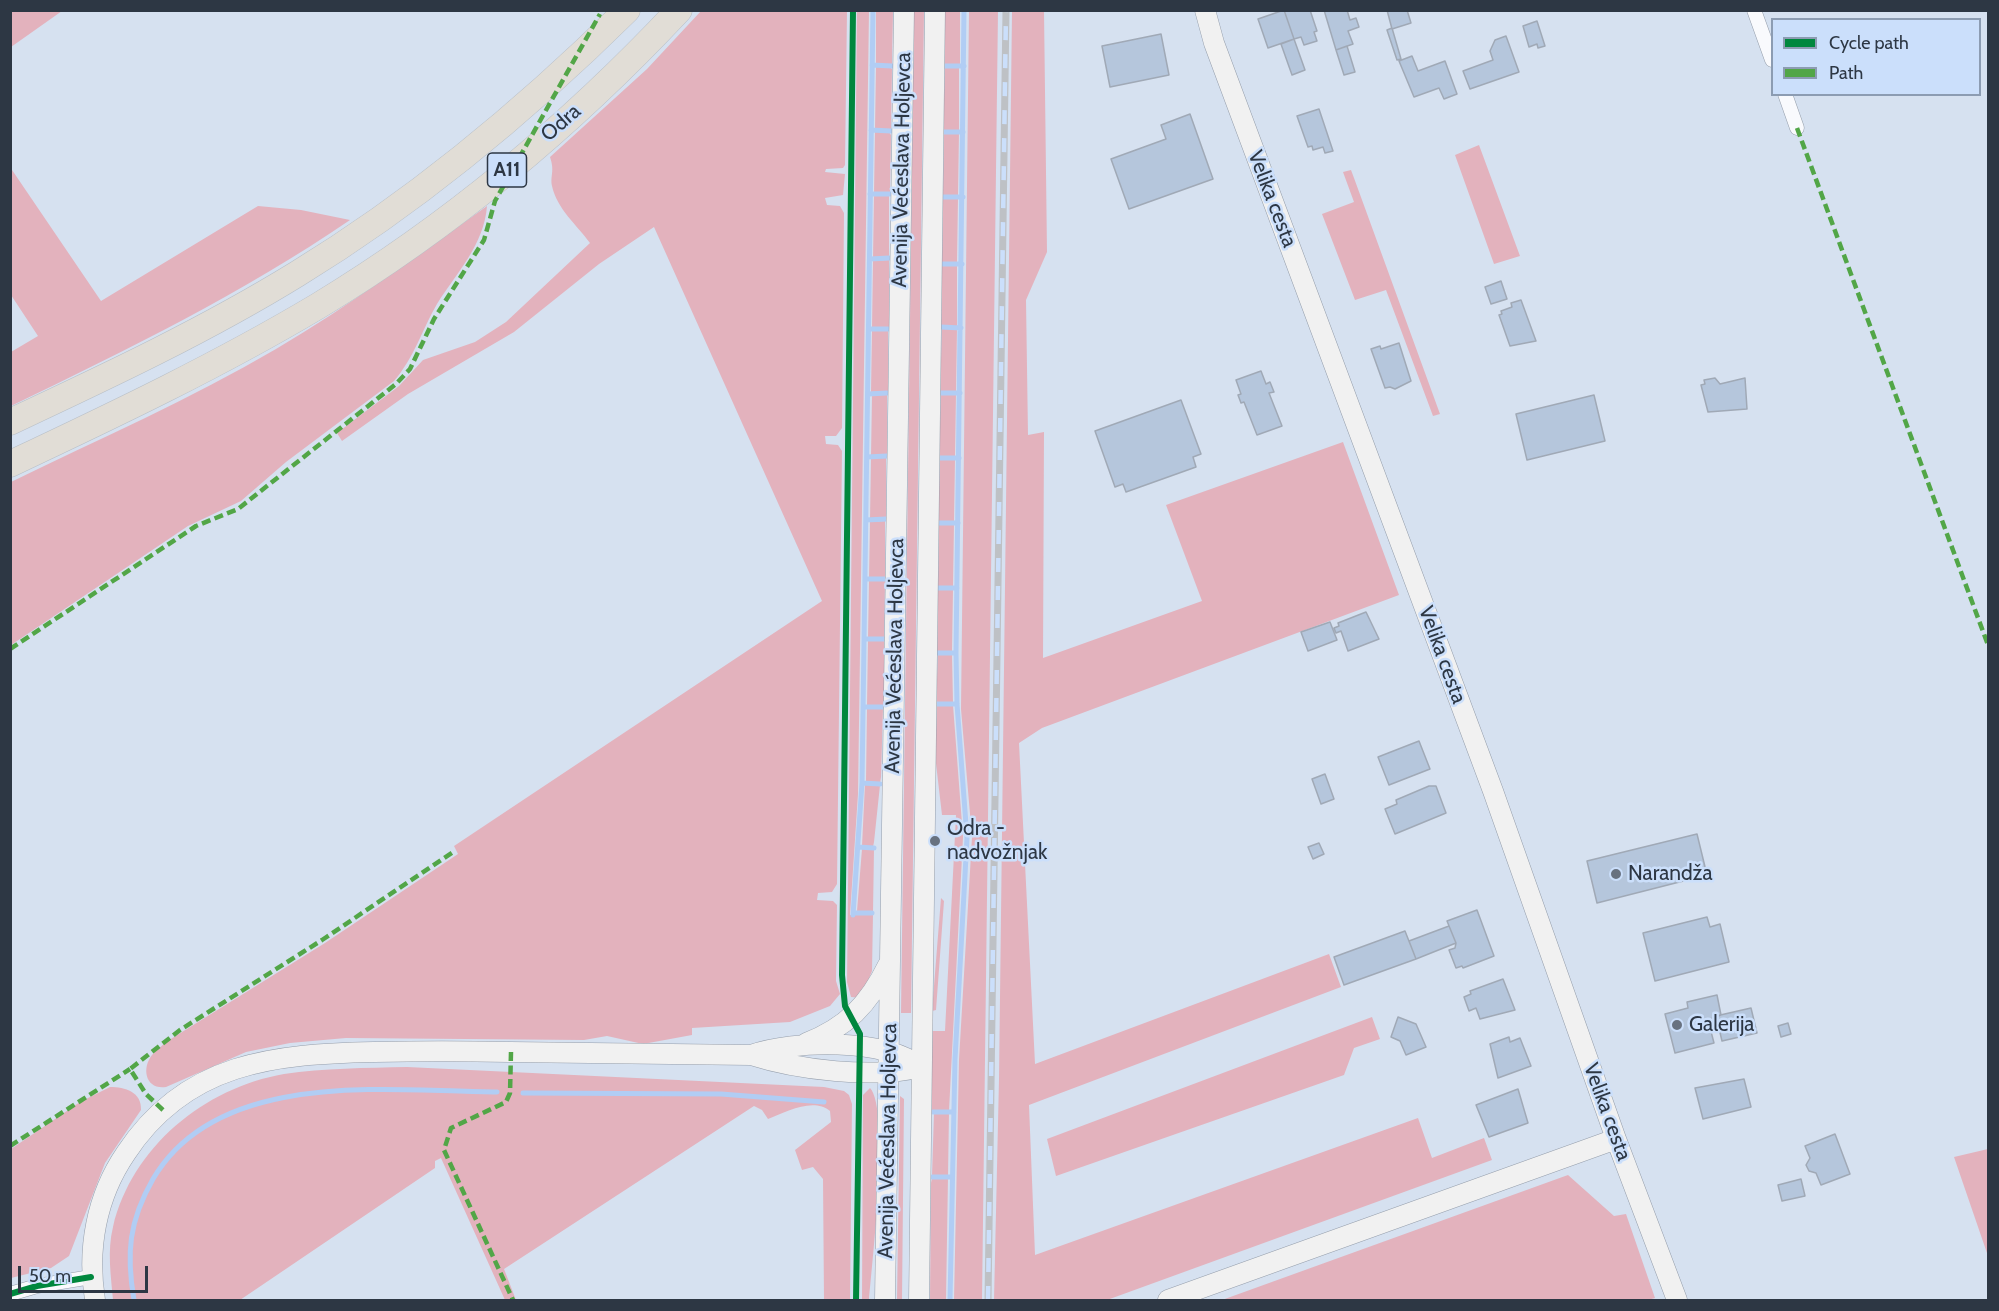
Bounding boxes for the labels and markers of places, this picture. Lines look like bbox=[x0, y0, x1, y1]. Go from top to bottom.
place label: Odra - nadvožnjak bbox=[947, 816, 1048, 866]
marker: Odra - nadvožnjak bbox=[928, 834, 942, 848]
place label: Narandža bbox=[1628, 861, 1713, 887]
marker: Narandža bbox=[1609, 867, 1623, 881]
place label: Galerija bbox=[1689, 1012, 1754, 1038]
marker: Galerija bbox=[1670, 1018, 1684, 1032]

